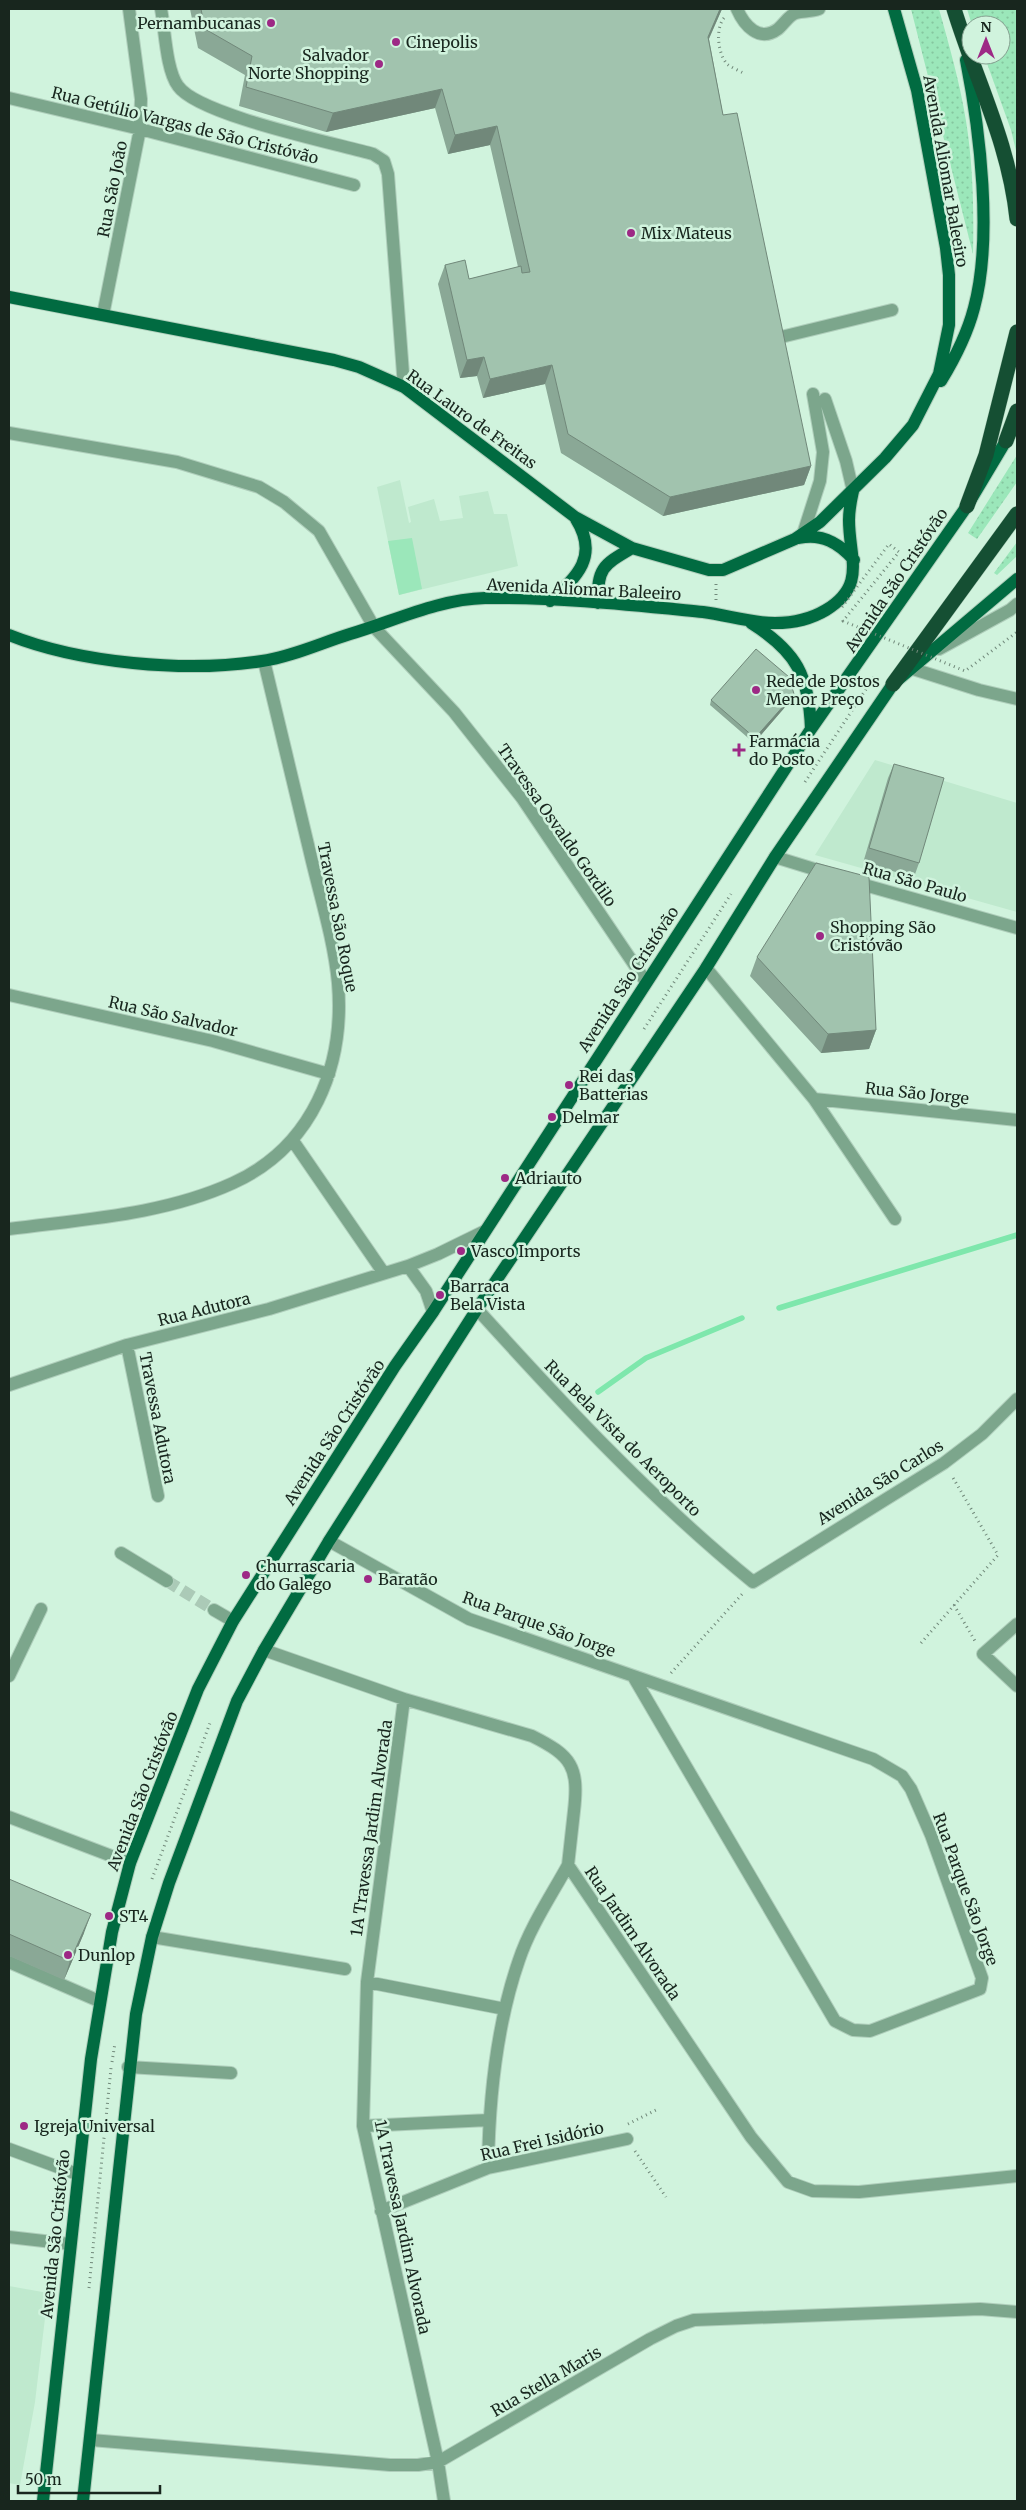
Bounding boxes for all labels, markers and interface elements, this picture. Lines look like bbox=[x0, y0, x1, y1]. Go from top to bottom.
place label: Pernambucanas bbox=[137, 13, 261, 33]
north arrow bbox=[961, 15, 1011, 65]
marker: Pernambucanas bbox=[265, 17, 277, 29]
text: N bbox=[980, 18, 992, 36]
place label: Cinepolis bbox=[406, 32, 478, 52]
marker: Cinepolis bbox=[390, 36, 402, 48]
place label: Salvador Norte Shopping bbox=[248, 45, 369, 83]
marker: Salvador Norte Shopping bbox=[373, 58, 385, 70]
street label: Avenida Aliomar Baleeiro bbox=[919, 72, 973, 269]
street label: Rua Getúlio Vargas de São Cristóvão bbox=[49, 82, 321, 168]
street label: Rua São João bbox=[93, 139, 131, 239]
place label: Mix Mateus bbox=[641, 223, 732, 243]
marker: Mix Mateus bbox=[625, 227, 637, 239]
street label: Rua Lauro de Freitas bbox=[403, 365, 541, 473]
street label: Avenida São Cristóvão bbox=[840, 504, 952, 657]
street label: Avenida Aliomar Baleeiro bbox=[485, 574, 682, 604]
place label: Rede de Postos Menor Preço bbox=[766, 671, 880, 709]
marker: Rede de Postos Menor Preço bbox=[750, 684, 762, 696]
place label: Farmácia do Posto bbox=[749, 731, 821, 769]
street label: Travessa Osvaldo Gordilo bbox=[493, 740, 621, 910]
marker: Farmácia do Posto bbox=[733, 744, 745, 756]
street label: Travessa São Roque bbox=[314, 840, 362, 994]
street label: Rua São Paulo bbox=[861, 858, 969, 906]
street label: Avenida São Cristóvão bbox=[573, 902, 683, 1056]
place label: Shopping São Cristóvão bbox=[830, 917, 936, 955]
marker: Shopping São Cristóvão bbox=[814, 930, 826, 942]
street label: Rua São Salvador bbox=[106, 991, 240, 1041]
place label: Rei das Batterias bbox=[579, 1066, 648, 1104]
street label: Rua São Jorge bbox=[864, 1078, 970, 1108]
marker: Rei das Batterias bbox=[563, 1079, 575, 1091]
place label: Delmar bbox=[562, 1107, 619, 1127]
marker: Delmar bbox=[546, 1111, 558, 1123]
place label: Adriauto bbox=[514, 1168, 582, 1188]
marker: Adriauto bbox=[499, 1172, 511, 1184]
place label: Vasco Imports bbox=[470, 1241, 581, 1261]
marker: Vasco Imports bbox=[455, 1245, 467, 1257]
place label: Barraca Bela Vista bbox=[450, 1276, 526, 1314]
street label: Rua Adutora bbox=[156, 1288, 253, 1330]
marker: Barraca Bela Vista bbox=[434, 1289, 446, 1301]
street label: Travessa Adutora bbox=[135, 1350, 181, 1486]
street label: Avenida São Cristóvão bbox=[279, 1355, 389, 1509]
street label: Rua Bela Vista do Aeroporto bbox=[541, 1356, 705, 1520]
street label: Avenida São Carlos bbox=[812, 1435, 947, 1529]
place label: Churrascaria do Galego bbox=[256, 1556, 355, 1594]
marker: Churrascaria do Galego bbox=[240, 1569, 252, 1581]
place label: Baratão bbox=[378, 1569, 438, 1589]
marker: Baratão bbox=[362, 1573, 374, 1585]
street label: Rua Parque São Jorge bbox=[460, 1587, 618, 1661]
street label: Avenida São Cristóvão bbox=[102, 1708, 182, 1875]
street label: 1A Travessa Jardim Alvorada bbox=[346, 1718, 396, 1938]
street label: Rua Parque São Jorge bbox=[929, 1810, 1003, 1968]
street label: Rua Jardim Alvorada bbox=[581, 1862, 685, 2004]
place label: ST4 bbox=[119, 1906, 148, 1926]
marker: ST4 bbox=[103, 1910, 115, 1922]
place label: Dunlop bbox=[78, 1945, 135, 1965]
marker: Dunlop bbox=[62, 1949, 74, 1961]
place label: Igreja Universal bbox=[34, 2116, 155, 2136]
street label: Rua Frei Isidório bbox=[478, 2117, 606, 2165]
street label: 1A Travessa Jardim Alvorada bbox=[370, 2118, 436, 2336]
marker: Igreja Universal bbox=[18, 2120, 30, 2132]
street label: Avenida São Cristóvão bbox=[36, 2149, 74, 2320]
street label: Rua Stella Maris bbox=[487, 2341, 605, 2421]
scale bar bbox=[18, 2462, 160, 2494]
text: 50 m bbox=[25, 2470, 62, 2489]

